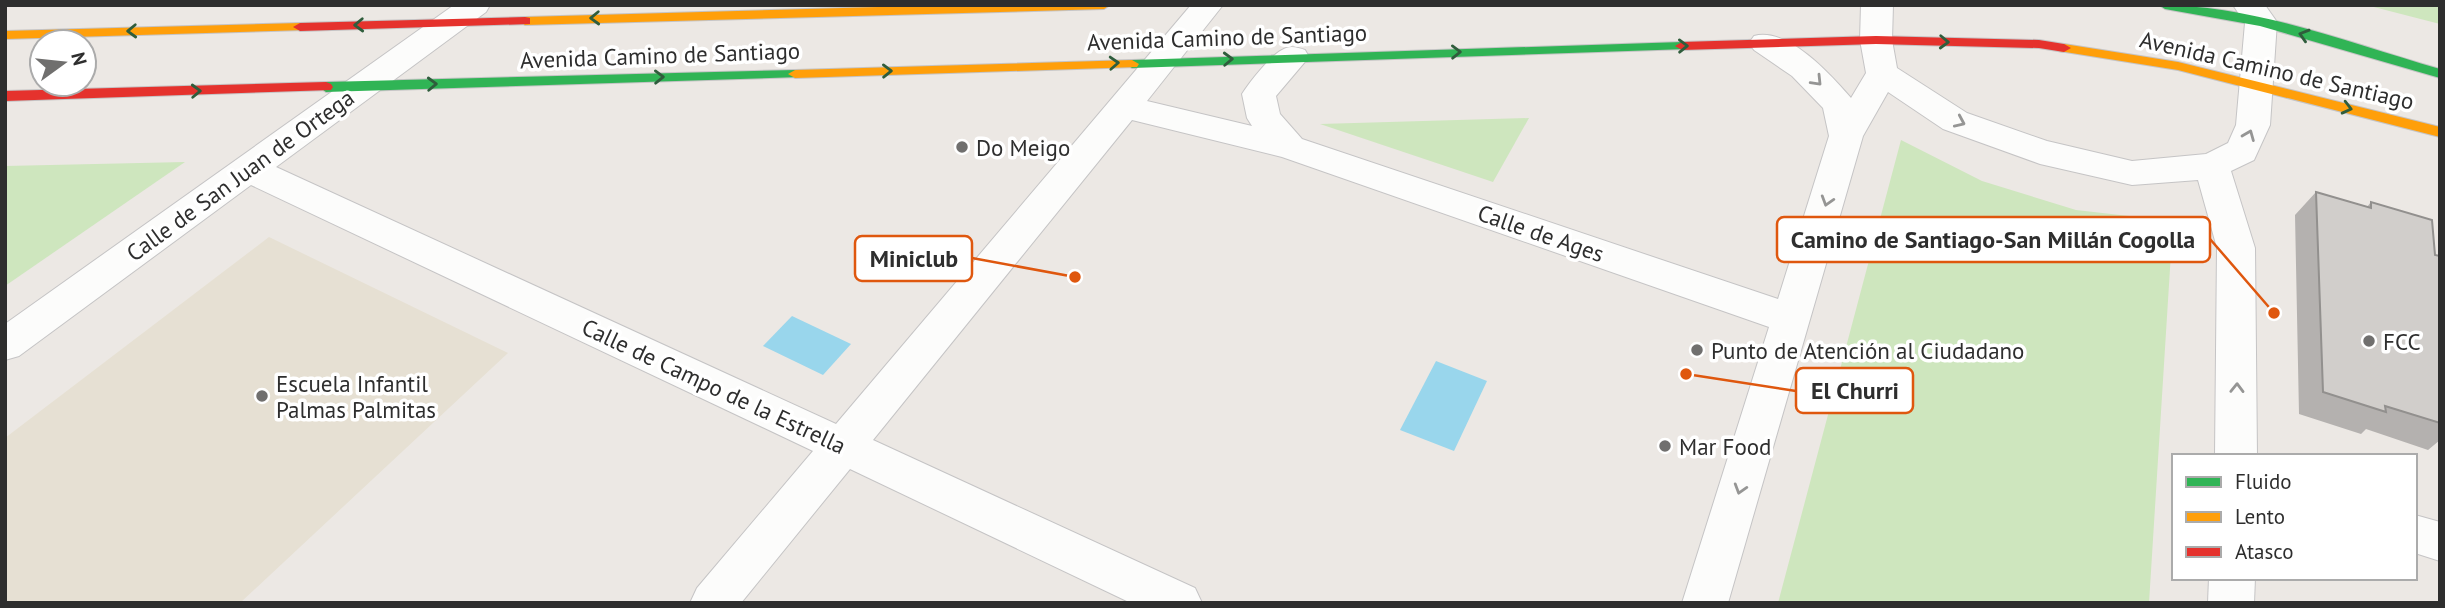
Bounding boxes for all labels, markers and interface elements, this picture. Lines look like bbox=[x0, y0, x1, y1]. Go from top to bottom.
one-way arrow bbox=[589, 10, 600, 26]
one-way arrow bbox=[353, 17, 364, 32]
street label: Avenida Camino de Santiago bbox=[1086, 18, 1368, 56]
one-way arrow bbox=[126, 24, 137, 39]
street label: Avenida Camino de Santiago bbox=[2137, 24, 2417, 116]
north arrow bbox=[28, 28, 98, 98]
one-way arrow bbox=[2298, 28, 2310, 43]
one-way arrow bbox=[1939, 34, 1950, 49]
street label: Avenida Camino de Santiago bbox=[519, 36, 801, 74]
one-way arrow bbox=[1678, 38, 1689, 54]
one-way arrow bbox=[1451, 44, 1461, 60]
text: N bbox=[66, 49, 93, 68]
one-way arrow bbox=[1223, 51, 1234, 66]
one-way arrow bbox=[1109, 56, 1120, 71]
one-way arrow bbox=[881, 64, 892, 79]
one-way arrow bbox=[654, 70, 665, 85]
one-way arrow bbox=[1808, 73, 1821, 86]
one-way arrow bbox=[427, 76, 438, 91]
street label: Calle de San Juan de Ortega bbox=[120, 83, 360, 267]
one-way arrow bbox=[191, 83, 202, 99]
one-way arrow bbox=[2341, 100, 2353, 114]
one-way arrow bbox=[1953, 114, 1966, 128]
one-way arrow bbox=[2240, 130, 2254, 142]
place label: Do Meigo bbox=[976, 133, 1070, 162]
marker: Do Meigo bbox=[954, 139, 970, 155]
one-way arrow bbox=[1820, 195, 1835, 207]
street label: Calle de Ages bbox=[1474, 198, 1608, 268]
callout: Camino de Santiago-San Millán Cogolla bbox=[1777, 217, 2210, 262]
text: Camino de Santiago-San Millán Cogolla bbox=[1791, 224, 2195, 255]
callout: Miniclub bbox=[855, 236, 972, 281]
text: Miniclub bbox=[870, 243, 958, 274]
street label: Calle de Campo de la Estrella bbox=[577, 312, 851, 460]
place label: FCC bbox=[2383, 327, 2421, 356]
marker: FCC bbox=[2361, 333, 2377, 349]
place label: Punto de Atención al Ciudadano bbox=[1711, 336, 2024, 365]
marker: Punto de Atención al Ciudadano bbox=[1689, 342, 1705, 358]
callout: El Churri bbox=[1796, 368, 1913, 413]
place label: Escuela Infantil Palmas Palmitas bbox=[276, 369, 436, 424]
text: El Churri bbox=[1811, 375, 1899, 406]
one-way arrow bbox=[2229, 382, 2244, 393]
marker: Escuela Infantil Palmas Palmitas bbox=[254, 388, 270, 404]
place label: Mar Food bbox=[1679, 432, 1771, 461]
marker: Mar Food bbox=[1657, 438, 1673, 454]
legend bbox=[2172, 454, 2417, 580]
text: Fluido bbox=[2235, 468, 2292, 495]
one-way arrow bbox=[1733, 483, 1748, 495]
text: Lento bbox=[2235, 503, 2285, 530]
text: Atasco bbox=[2235, 538, 2294, 565]

